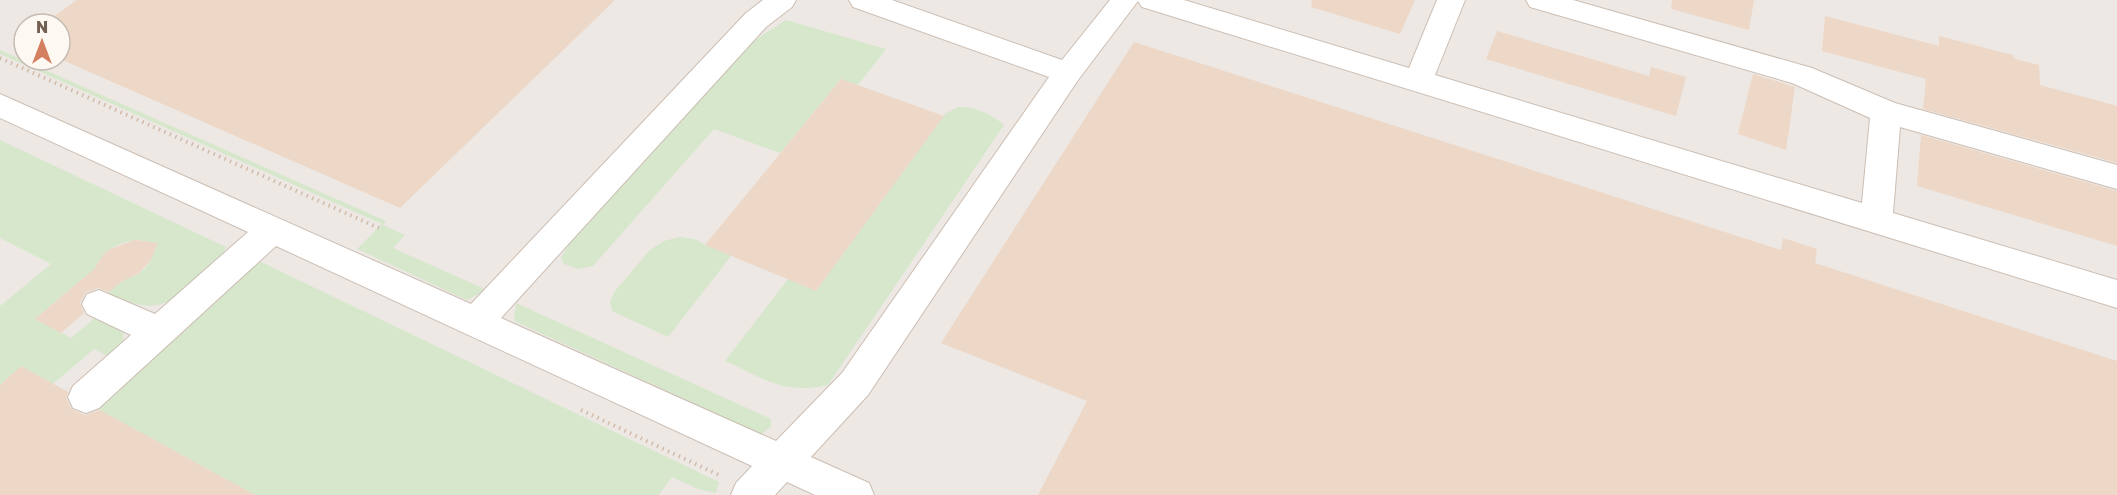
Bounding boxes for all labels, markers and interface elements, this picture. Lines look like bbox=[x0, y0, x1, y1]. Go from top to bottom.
north arrow bbox=[12, 12, 72, 72]
text: N bbox=[36, 17, 48, 37]

